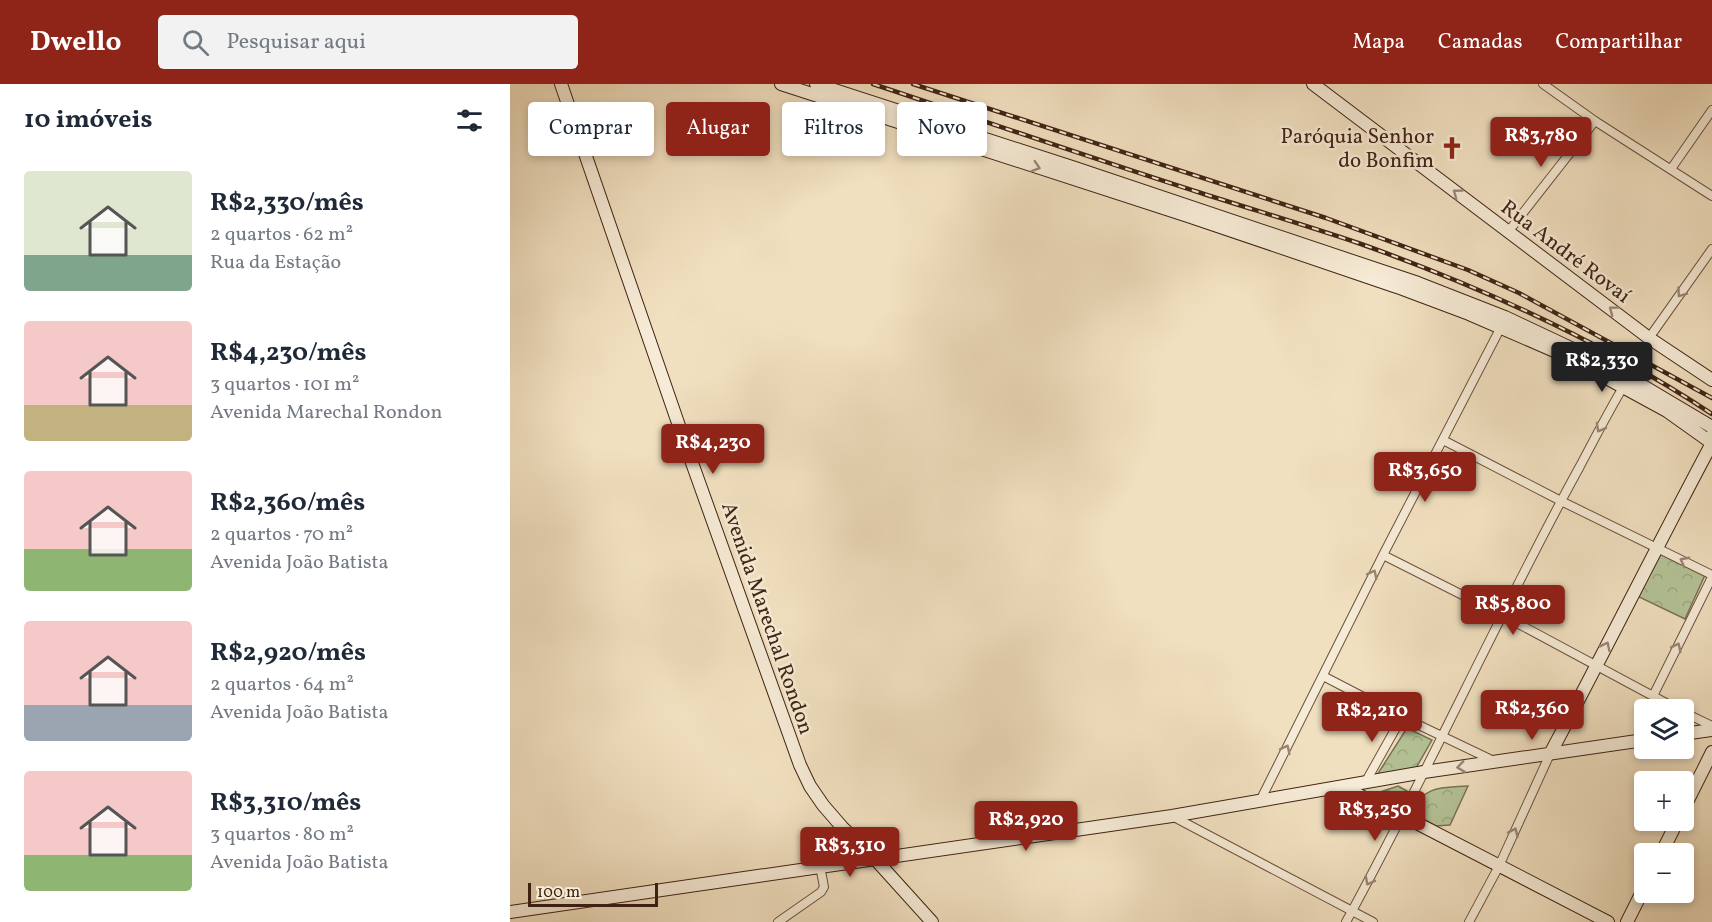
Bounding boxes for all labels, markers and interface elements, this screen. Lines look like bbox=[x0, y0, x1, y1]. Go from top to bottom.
search box bbox=[158, 15, 578, 69]
text: Dwello bbox=[30, 23, 122, 62]
icon: search bbox=[179, 26, 212, 59]
text: Pesquisar aqui bbox=[227, 27, 366, 58]
text: Mapa bbox=[1352, 28, 1405, 57]
text: Camadas bbox=[1438, 28, 1522, 57]
text: Compartilhar bbox=[1555, 28, 1682, 57]
text: 10 imóveis bbox=[24, 102, 153, 138]
chip: Comprar bbox=[528, 102, 654, 156]
chip: Alugar bbox=[666, 102, 770, 156]
chip: Filtros bbox=[782, 102, 885, 156]
chip: Novo bbox=[897, 102, 987, 156]
icon: filters bbox=[453, 104, 486, 137]
pin: R$3,780 bbox=[1486, 117, 1596, 168]
text: R$3,780 bbox=[1504, 122, 1578, 150]
place label: Paróquia Senhor do Bonfim bbox=[1281, 123, 1434, 176]
church icon: Paróquia Senhor do Bonfim bbox=[1439, 135, 1465, 161]
one-way arrow bbox=[1030, 160, 1041, 172]
text: R$2,330/mês bbox=[210, 185, 364, 221]
one-way arrow bbox=[1453, 189, 1464, 200]
street label: Rua André Rovaí bbox=[1494, 194, 1637, 311]
icon: home bbox=[72, 195, 144, 267]
text: 2 quartos · 62 m² bbox=[210, 221, 353, 249]
text: Rua da Estação bbox=[210, 249, 341, 277]
one-way arrow bbox=[1677, 287, 1688, 298]
one-way arrow bbox=[1608, 307, 1619, 318]
text: R$4,230/mês bbox=[210, 335, 367, 371]
pin: R$2,330 bbox=[1547, 342, 1657, 393]
icon: home bbox=[72, 345, 144, 417]
text: R$2,330 bbox=[1565, 347, 1639, 375]
text: 3 quartos · 101 m² bbox=[210, 371, 359, 399]
text: Avenida Marechal Rondon bbox=[210, 399, 442, 427]
one-way arrow bbox=[1596, 422, 1607, 433]
pin: R$4,230 bbox=[658, 424, 768, 475]
text: R$4,230 bbox=[675, 429, 751, 457]
pin: R$3,650 bbox=[1370, 452, 1480, 503]
text: R$3,650 bbox=[1388, 457, 1462, 485]
text: R$2,360/mês bbox=[210, 485, 365, 521]
icon: home bbox=[72, 495, 144, 567]
street label: Avenida Marechal Rondon bbox=[713, 498, 820, 739]
text: 2 quartos · 70 m² bbox=[210, 521, 353, 549]
text: Avenida João Batista bbox=[210, 549, 388, 577]
one-way arrow bbox=[1680, 557, 1690, 568]
one-way arrow bbox=[1366, 570, 1378, 581]
pin: R$5,800 bbox=[1458, 585, 1568, 636]
text: R$5,800 bbox=[1475, 590, 1551, 618]
text: R$2,920/mês bbox=[210, 635, 366, 671]
one-way arrow bbox=[1599, 642, 1610, 653]
one-way arrow bbox=[1670, 643, 1682, 654]
icon: home bbox=[72, 645, 144, 717]
text: 2 quartos · 64 m² bbox=[210, 671, 354, 699]
pin: R$2,360 bbox=[1477, 690, 1587, 741]
pin: R$2,210 bbox=[1317, 692, 1427, 743]
text: R$2,360 bbox=[1495, 695, 1569, 723]
text: R$2,210 bbox=[1336, 697, 1408, 725]
text: Avenida João Batista bbox=[210, 699, 388, 727]
map controls bbox=[1634, 699, 1694, 903]
button: layers bbox=[1634, 699, 1694, 759]
one-way arrow bbox=[1279, 744, 1291, 755]
one-way arrow bbox=[1457, 760, 1466, 772]
button: + bbox=[1634, 771, 1694, 831]
text: R$3,310/mês bbox=[210, 785, 361, 821]
pin: R$3,250 bbox=[1320, 791, 1430, 842]
icon: home bbox=[72, 795, 144, 867]
text: R$3,250 bbox=[1338, 796, 1412, 824]
pin: R$2,920 bbox=[971, 801, 1081, 852]
text: R$2,920 bbox=[988, 806, 1064, 834]
text: 3 quartos · 80 m² bbox=[210, 821, 354, 849]
pin: R$3,310 bbox=[795, 827, 905, 878]
one-way arrow bbox=[1507, 828, 1519, 839]
text: R$3,310 bbox=[814, 832, 886, 860]
button: − bbox=[1634, 843, 1694, 903]
text: Avenida João Batista bbox=[210, 849, 388, 877]
one-way arrow bbox=[1365, 875, 1377, 886]
scale bar bbox=[528, 880, 658, 908]
text: 100 m bbox=[537, 882, 580, 904]

